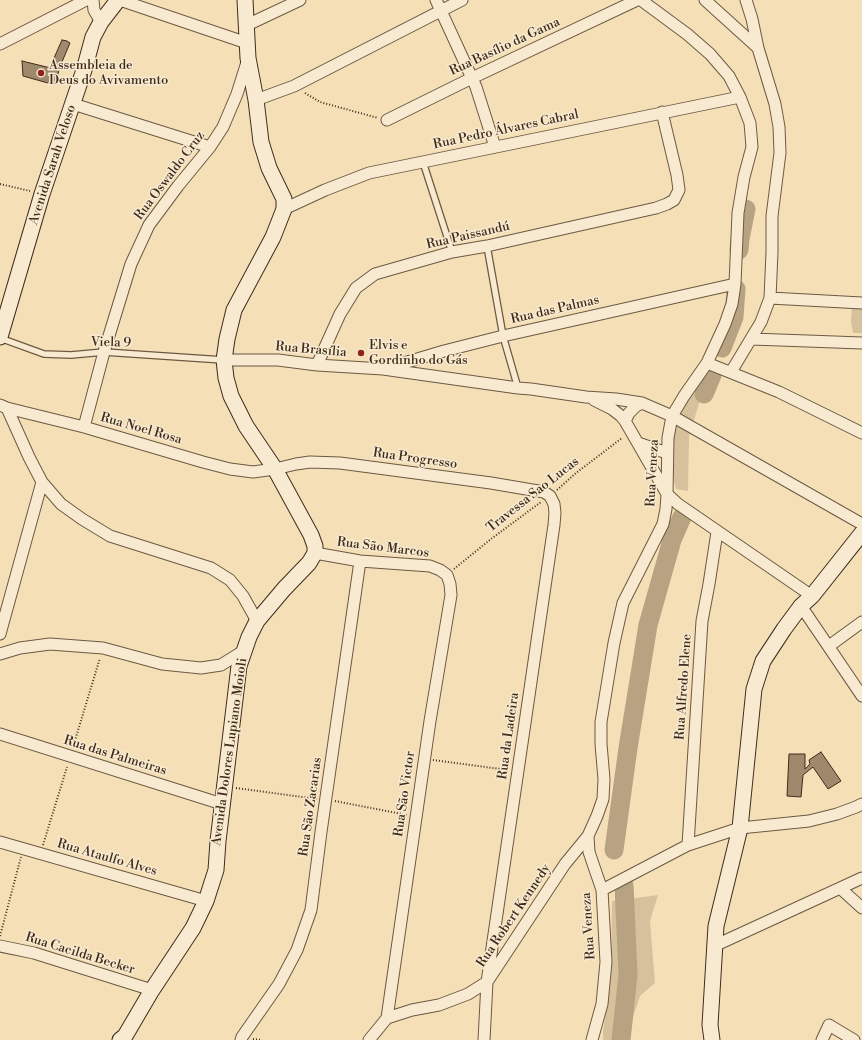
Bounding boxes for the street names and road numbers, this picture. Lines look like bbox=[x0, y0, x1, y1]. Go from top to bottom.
street label: Rua Basílio da Gama bbox=[447, 15, 563, 79]
street label: Avenida Sarah Veloso bbox=[26, 103, 80, 227]
street label: Rua Pedro Álvares Cabral bbox=[432, 107, 580, 153]
street label: Rua Oswaldo Cruz bbox=[132, 129, 208, 223]
street label: Rua Paissandú bbox=[425, 219, 511, 253]
street label: Rua das Palmas bbox=[509, 292, 601, 328]
street label: Viela 9 bbox=[91, 335, 131, 351]
street label: Rua Brasília bbox=[275, 339, 347, 361]
street label: Rua Noel Rosa bbox=[98, 410, 184, 448]
street label: Rua Veneza bbox=[643, 439, 663, 507]
street label: Rua Progresso bbox=[372, 445, 458, 473]
street label: Travessa Sao Lucas bbox=[484, 454, 582, 536]
street label: Rua São Marcos bbox=[336, 535, 430, 561]
street label: Rua Alfredo Elene bbox=[673, 633, 695, 741]
street label: Avenida Dolores Lupiano Moioli bbox=[209, 657, 251, 847]
street label: Rua da Ladeira bbox=[495, 691, 523, 781]
street label: Rua das Palmeiras bbox=[62, 733, 168, 779]
street label: Rua São Victor bbox=[391, 750, 419, 838]
street label: Rua São Zacarias bbox=[296, 756, 326, 858]
street label: Rua Ataulfo Alves bbox=[55, 836, 159, 880]
street label: Rua Robert Kennedy bbox=[474, 861, 554, 971]
street label: Rua Veneza bbox=[579, 892, 599, 960]
street label: Rua Cacilda Becker bbox=[23, 930, 137, 978]

